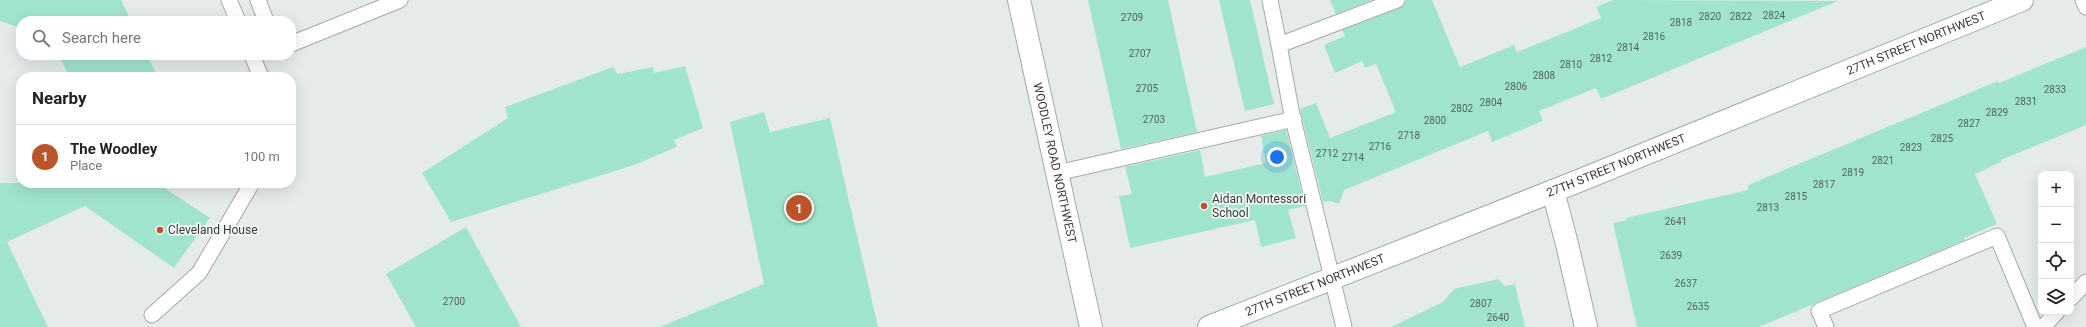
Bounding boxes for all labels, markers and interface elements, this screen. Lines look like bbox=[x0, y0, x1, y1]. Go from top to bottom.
street label: 27TH STREET NORTHWEST bbox=[1845, 9, 1988, 78]
house number: 2824 bbox=[1763, 10, 1786, 21]
house number: 2820 bbox=[1699, 11, 1722, 22]
house number: 2822 bbox=[1730, 11, 1753, 22]
house number: 2709 bbox=[1121, 12, 1143, 23]
search box bbox=[16, 16, 296, 60]
house number: 2818 bbox=[1670, 17, 1693, 28]
icon: search bbox=[30, 27, 52, 49]
text: Search here bbox=[62, 29, 141, 47]
house number: 2816 bbox=[1643, 31, 1666, 42]
house number: 2814 bbox=[1617, 42, 1640, 53]
house number: 2707 bbox=[1129, 48, 1152, 59]
house number: 2812 bbox=[1590, 53, 1613, 64]
house number: 2810 bbox=[1560, 59, 1583, 70]
house number: 2808 bbox=[1533, 70, 1556, 81]
street label: WOODLEY ROAD NORTHWEST bbox=[1030, 81, 1079, 245]
house number: 2806 bbox=[1505, 81, 1528, 92]
house number: 2705 bbox=[1136, 83, 1159, 94]
house number: 2833 bbox=[2044, 84, 2066, 95]
text: Nearby bbox=[32, 88, 87, 108]
house number: 2831 bbox=[2015, 96, 2037, 107]
house number: 2804 bbox=[1480, 97, 1503, 108]
house number: 2802 bbox=[1451, 103, 1474, 114]
house number: 2829 bbox=[1986, 107, 2008, 118]
house number: 2703 bbox=[1143, 114, 1165, 125]
house number: 2800 bbox=[1424, 115, 1447, 126]
house number: 2827 bbox=[1958, 118, 1981, 129]
house number: 2718 bbox=[1398, 130, 1421, 141]
street label: 27TH STREET NORTHWEST bbox=[1545, 131, 1688, 200]
house number: 2825 bbox=[1931, 133, 1954, 144]
text: The Woodley bbox=[70, 140, 157, 158]
house number: 2716 bbox=[1369, 141, 1392, 152]
house number: 2823 bbox=[1900, 142, 1922, 153]
your location bbox=[1267, 147, 1287, 167]
house number: 2712 bbox=[1316, 148, 1339, 159]
text: 1 bbox=[41, 149, 49, 164]
text: 100 m bbox=[243, 149, 280, 164]
house number: 2714 bbox=[1342, 152, 1365, 163]
house number: 2821 bbox=[1872, 155, 1894, 166]
text: Place bbox=[70, 158, 102, 173]
house number: 2819 bbox=[1842, 167, 1864, 178]
map controls bbox=[2038, 171, 2074, 315]
button: + bbox=[2038, 171, 2074, 207]
house number: 2817 bbox=[1813, 179, 1836, 190]
house number: 2815 bbox=[1785, 191, 1808, 202]
place label: Aidan Montessori School bbox=[1212, 192, 1306, 220]
pin: 1 bbox=[786, 193, 812, 223]
marker: Aidan Montessori School bbox=[1199, 201, 1209, 211]
house number: 2813 bbox=[1757, 202, 1779, 213]
button: − bbox=[2038, 207, 2074, 243]
house number: 2641 bbox=[1665, 216, 1687, 227]
place label: Cleveland House bbox=[168, 223, 258, 237]
marker: Cleveland House bbox=[155, 225, 165, 235]
button: locate bbox=[2038, 243, 2074, 279]
house number: 2639 bbox=[1660, 250, 1682, 261]
street label: 27TH STREET NORTHWEST bbox=[1243, 251, 1387, 319]
house number: 2637 bbox=[1675, 278, 1698, 289]
button: layers bbox=[2038, 279, 2074, 315]
house number: 2700 bbox=[443, 296, 466, 307]
house number: 2807 bbox=[1470, 298, 1493, 309]
house number: 2635 bbox=[1687, 301, 1710, 312]
house number: 2640 bbox=[1487, 312, 1510, 323]

